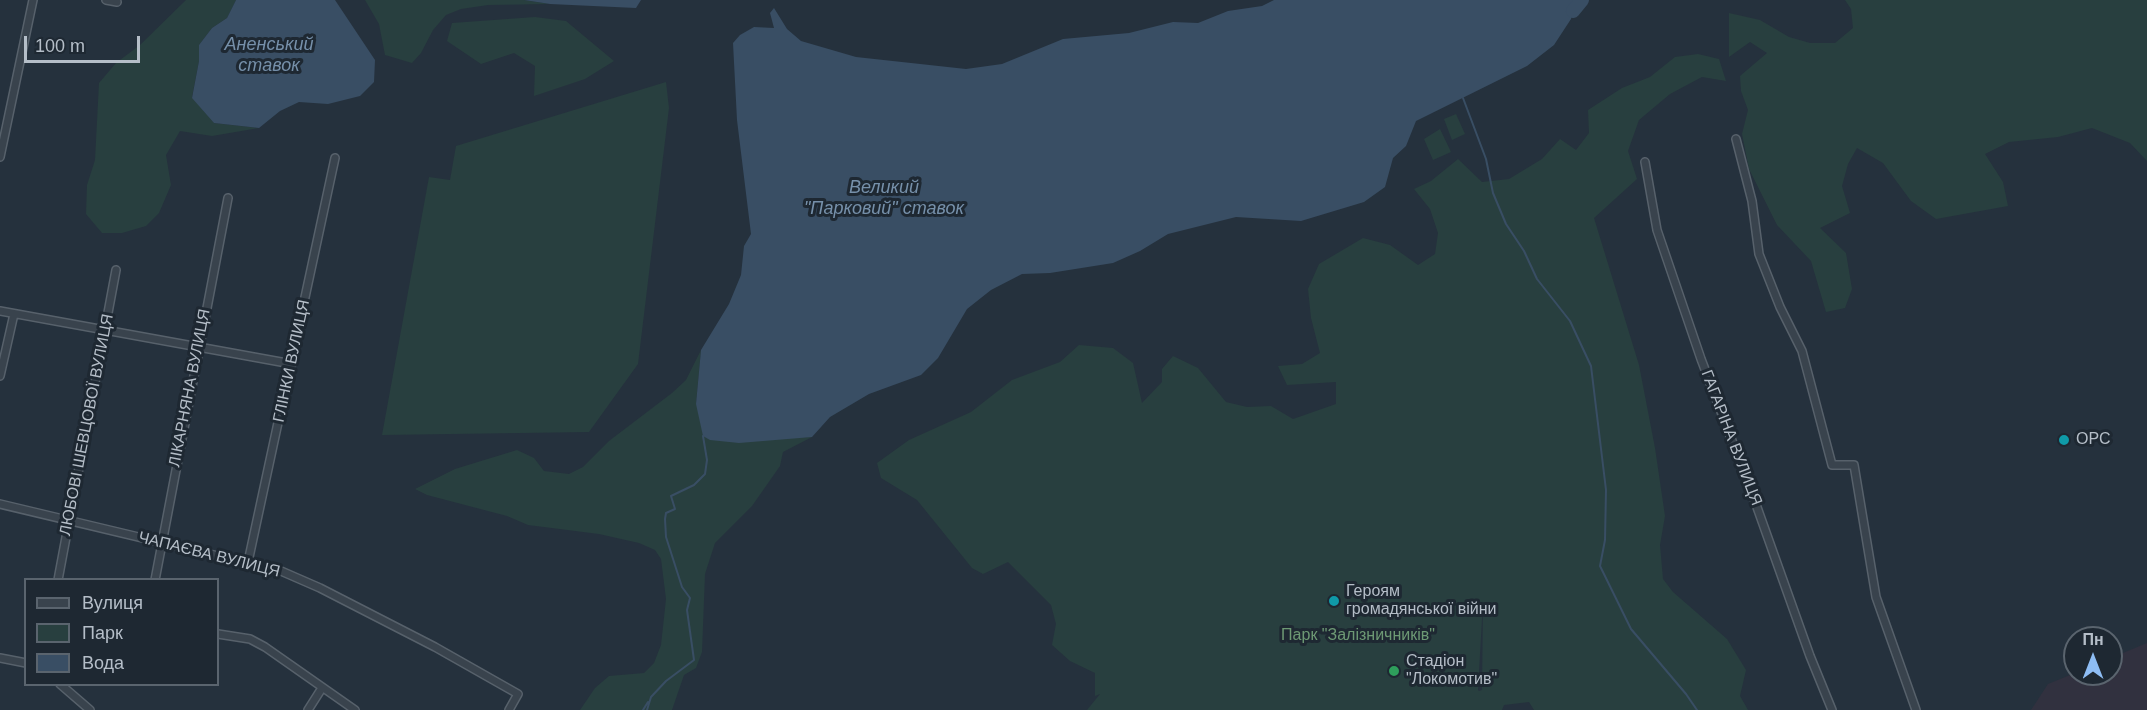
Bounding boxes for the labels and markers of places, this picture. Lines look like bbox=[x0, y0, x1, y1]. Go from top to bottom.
place label: ОРС bbox=[2076, 430, 2110, 450]
marker: ОРС bbox=[2057, 433, 2071, 447]
place label: Героям громадянської війни bbox=[1346, 582, 1496, 620]
marker: Героям громадянської війни bbox=[1327, 594, 1341, 608]
place label: Стадіон "Локомотив" bbox=[1406, 652, 1497, 690]
marker: Стадіон "Локомотив" bbox=[1387, 664, 1401, 678]

